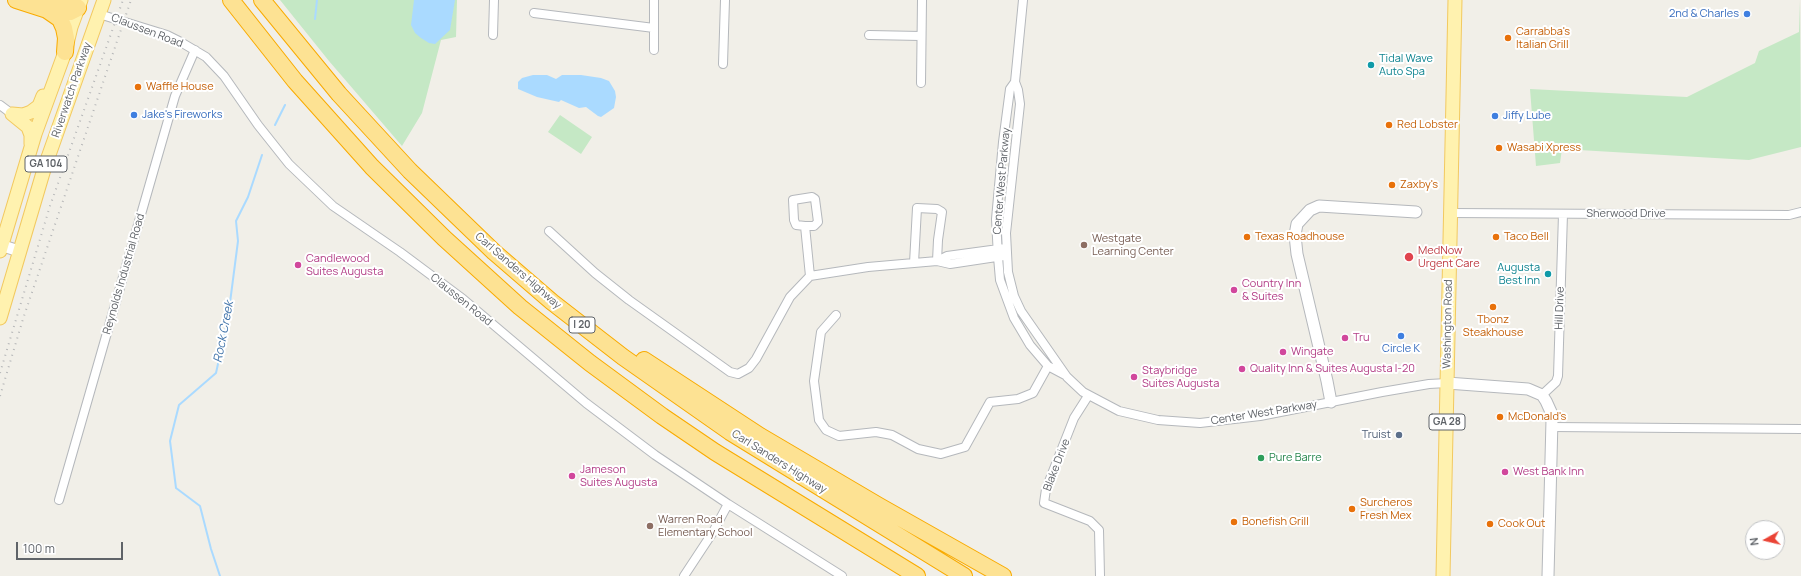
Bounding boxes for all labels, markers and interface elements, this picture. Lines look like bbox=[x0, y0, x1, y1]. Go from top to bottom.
place label: 2nd & Charles bbox=[1669, 7, 1739, 21]
marker: 2nd & Charles bbox=[1742, 9, 1752, 19]
street label: Claussen Road bbox=[109, 11, 185, 51]
place label: Carrabba's Italian Grill bbox=[1516, 25, 1570, 51]
marker: Carrabba's Italian Grill bbox=[1503, 33, 1513, 43]
street label: Riverwatch Parkway bbox=[49, 41, 95, 139]
place label: Tidal Wave Auto Spa bbox=[1379, 52, 1433, 78]
marker: Tidal Wave Auto Spa bbox=[1366, 60, 1376, 70]
place label: Waffle House bbox=[146, 80, 214, 94]
marker: Waffle House bbox=[133, 82, 143, 92]
place label: Jake's Fireworks bbox=[142, 108, 222, 122]
place label: Jiffy Lube bbox=[1503, 109, 1551, 123]
marker: Jake's Fireworks bbox=[129, 110, 139, 120]
marker: Jiffy Lube bbox=[1490, 111, 1500, 121]
place label: Red Lobster bbox=[1397, 118, 1458, 132]
marker: Red Lobster bbox=[1384, 120, 1394, 130]
street label: Center West Parkway bbox=[991, 127, 1013, 235]
place label: Wasabi Xpress bbox=[1507, 141, 1581, 155]
marker: Wasabi Xpress bbox=[1494, 143, 1504, 153]
road number: GA 104 bbox=[25, 156, 67, 172]
place label: Zaxby's bbox=[1400, 178, 1438, 192]
marker: Zaxby's bbox=[1387, 180, 1397, 190]
street label: Sherwood Drive bbox=[1586, 207, 1666, 221]
street label: Reynolds Industrial Road bbox=[100, 212, 148, 336]
street label: Carl Sanders Highway bbox=[472, 230, 564, 312]
place label: Texas Roadhouse bbox=[1255, 230, 1344, 244]
place label: Taco Bell bbox=[1504, 230, 1549, 244]
place label: Westgate Learning Center bbox=[1092, 232, 1174, 258]
marker: Texas Roadhouse bbox=[1242, 232, 1252, 242]
marker: Taco Bell bbox=[1491, 232, 1501, 242]
marker: Westgate Learning Center bbox=[1079, 240, 1089, 250]
place label: MedNow Urgent Care bbox=[1418, 244, 1480, 270]
marker: MedNow Urgent Care bbox=[1403, 251, 1415, 263]
place label: Candlewood Suites Augusta bbox=[306, 252, 383, 278]
marker: Candlewood Suites Augusta bbox=[293, 260, 303, 270]
place label: Augusta Best Inn bbox=[1497, 261, 1540, 287]
marker: Augusta Best Inn bbox=[1543, 269, 1553, 279]
street label: Claussen Road bbox=[427, 271, 495, 329]
place label: Country Inn & Suites bbox=[1242, 277, 1301, 303]
street label: Washington Road bbox=[1441, 279, 1455, 369]
marker: Country Inn & Suites bbox=[1229, 285, 1239, 295]
street label: Hill Drive bbox=[1553, 286, 1567, 330]
water label: Rock Creek bbox=[211, 300, 237, 364]
marker: Tbonz Steakhouse bbox=[1488, 302, 1498, 312]
place label: Tbonz Steakhouse bbox=[1463, 313, 1523, 339]
road number: I 20 bbox=[569, 317, 595, 333]
place label: Tru bbox=[1353, 331, 1370, 345]
marker: Circle K bbox=[1396, 331, 1406, 341]
marker: Tru bbox=[1340, 333, 1350, 343]
place label: Circle K bbox=[1382, 342, 1420, 356]
place label: Wingate bbox=[1291, 345, 1333, 359]
marker: Wingate bbox=[1278, 347, 1288, 357]
place label: Quality Inn & Suites Augusta I-20 bbox=[1250, 362, 1415, 376]
place label: Staybridge Suites Augusta bbox=[1142, 364, 1219, 390]
marker: Quality Inn & Suites Augusta I-20 bbox=[1237, 364, 1247, 374]
marker: Staybridge Suites Augusta bbox=[1129, 372, 1139, 382]
street label: Center West Parkway bbox=[1210, 398, 1318, 428]
place label: McDonald's bbox=[1508, 410, 1566, 424]
marker: McDonald's bbox=[1495, 412, 1505, 422]
road number: GA 28 bbox=[1429, 414, 1465, 430]
street label: Carl Sanders Highway bbox=[729, 427, 829, 497]
place label: Truist bbox=[1362, 428, 1391, 442]
marker: Truist bbox=[1394, 430, 1404, 440]
street label: Blake Drive bbox=[1041, 437, 1073, 493]
place label: Pure Barre bbox=[1269, 451, 1322, 465]
marker: Pure Barre bbox=[1256, 453, 1266, 463]
place label: Jameson Suites Augusta bbox=[580, 463, 657, 489]
place label: West Bank Inn bbox=[1513, 465, 1584, 479]
marker: West Bank Inn bbox=[1500, 467, 1510, 477]
marker: Jameson Suites Augusta bbox=[567, 471, 577, 481]
place label: Surcheros Fresh Mex bbox=[1360, 496, 1412, 522]
marker: Surcheros Fresh Mex bbox=[1347, 504, 1357, 514]
place label: Warren Road Elementary School bbox=[658, 513, 753, 539]
place label: Bonefish Grill bbox=[1242, 515, 1309, 529]
marker: Bonefish Grill bbox=[1229, 517, 1239, 527]
place label: Cook Out bbox=[1498, 517, 1545, 531]
marker: Cook Out bbox=[1485, 519, 1495, 529]
north arrow bbox=[1745, 520, 1785, 560]
marker: Warren Road Elementary School bbox=[645, 521, 655, 531]
scale bar bbox=[18, 534, 125, 560]
text: N bbox=[1746, 537, 1762, 547]
text: 100 m bbox=[23, 540, 55, 557]

